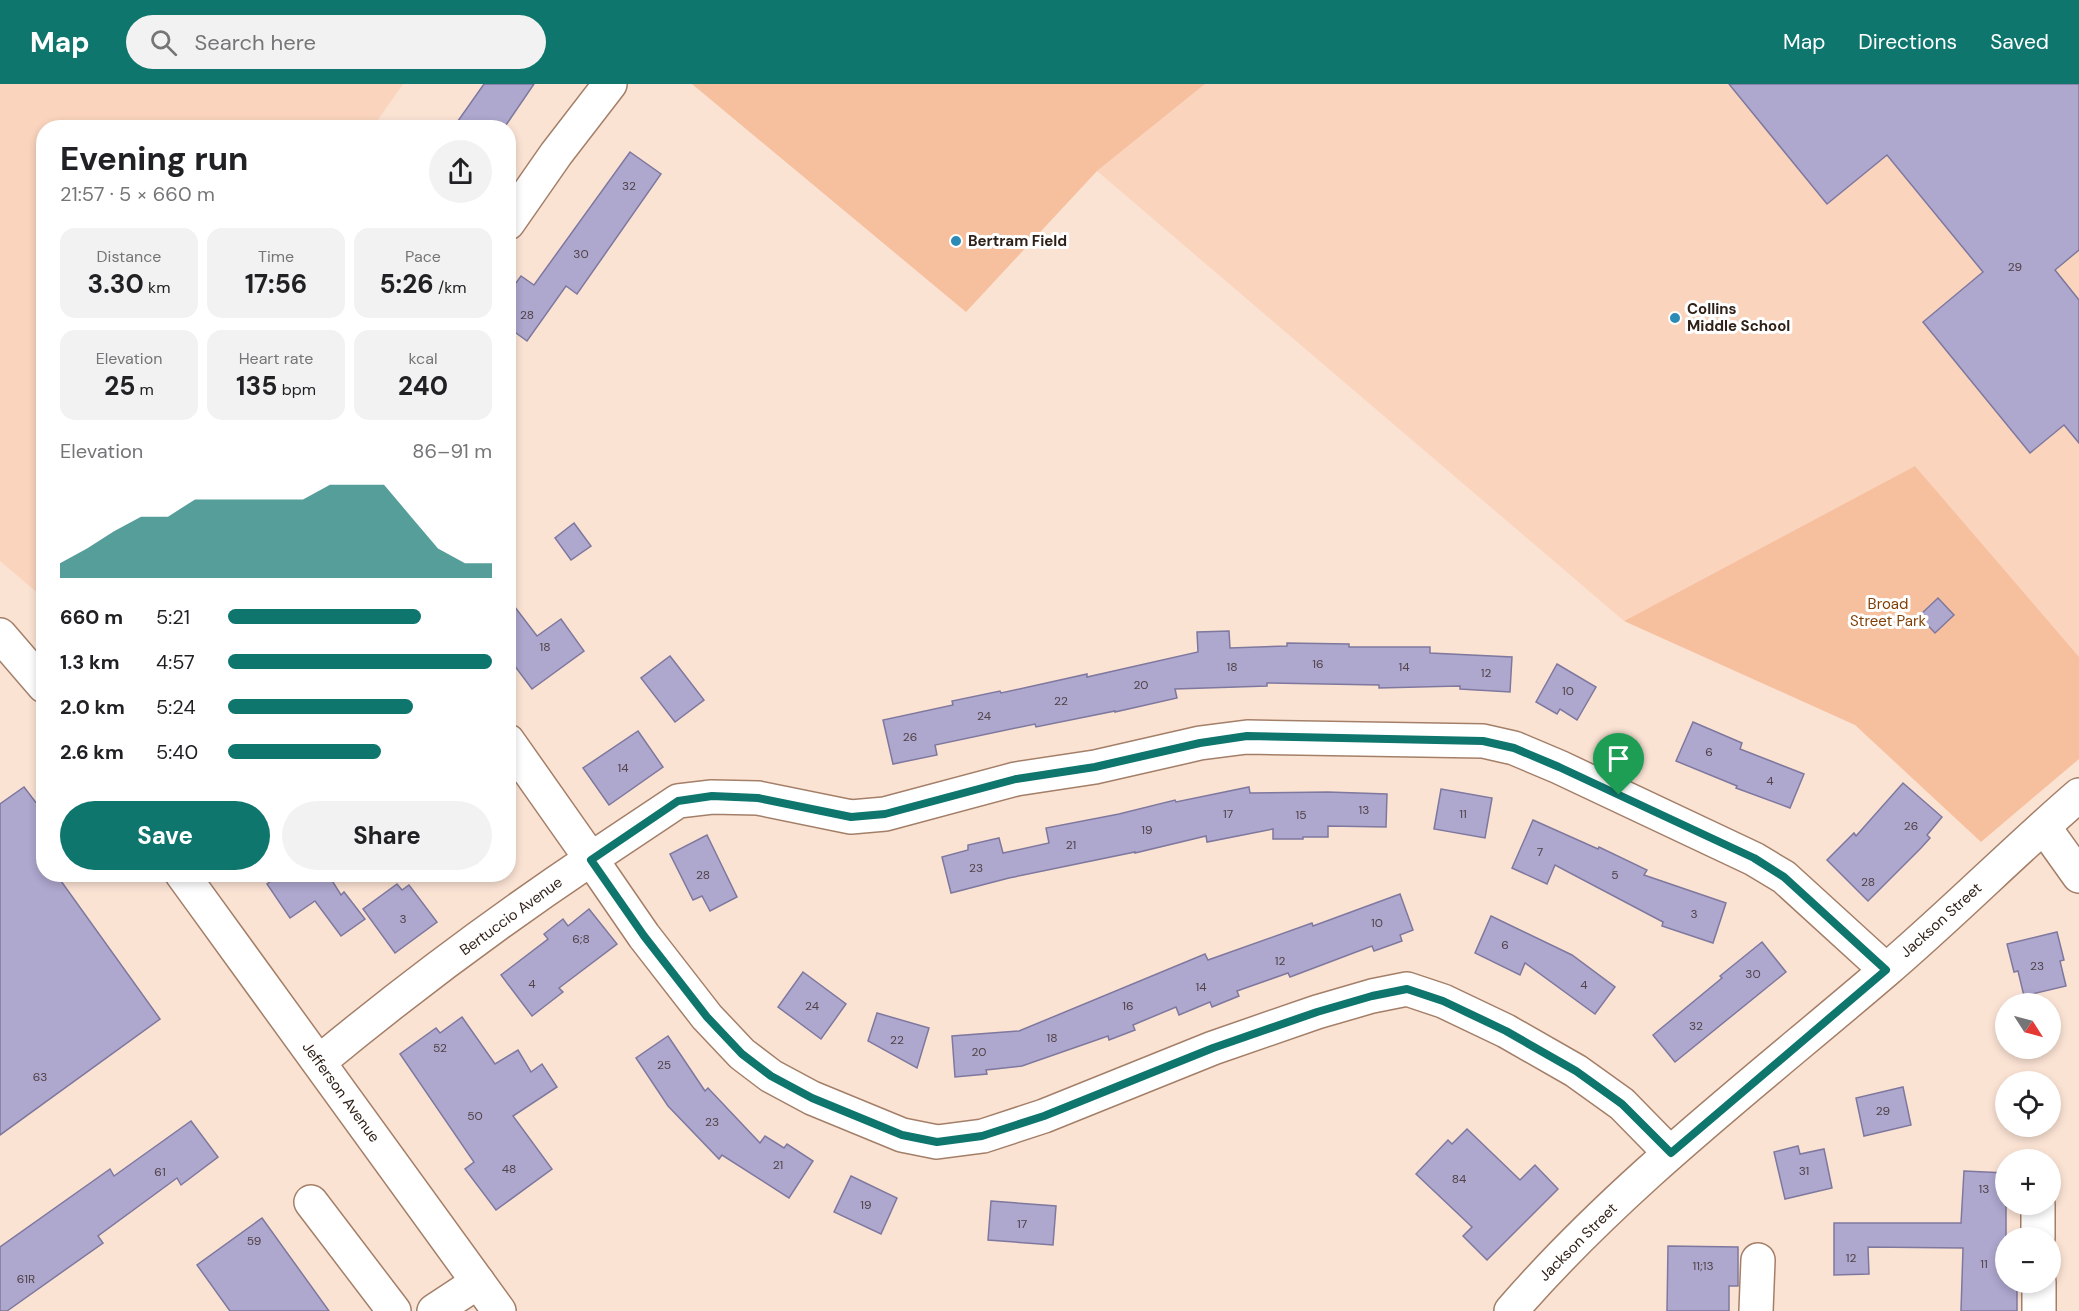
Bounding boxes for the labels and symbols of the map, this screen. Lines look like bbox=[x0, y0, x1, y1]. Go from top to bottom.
house number: 32 bbox=[622, 178, 636, 194]
place label: Bertram Field bbox=[968, 231, 1067, 251]
marker: Bertram Field bbox=[949, 234, 963, 248]
house number: 30 bbox=[573, 246, 589, 262]
house number: 29 bbox=[2008, 259, 2022, 275]
place label: Collins Middle School bbox=[1687, 299, 1790, 336]
house number: 28 bbox=[520, 307, 534, 323]
marker: Collins Middle School bbox=[1668, 311, 1682, 325]
park label: Broad Street Park bbox=[1850, 594, 1926, 631]
house number: 18 bbox=[539, 639, 551, 655]
house number: 16 bbox=[1312, 656, 1324, 672]
house number: 18 bbox=[1226, 659, 1238, 675]
house number: 14 bbox=[1398, 659, 1410, 675]
house number: 12 bbox=[1481, 665, 1491, 681]
house number: 20 bbox=[1133, 677, 1149, 693]
house number: 10 bbox=[1562, 683, 1574, 699]
house number: 22 bbox=[1054, 693, 1068, 709]
house number: 24 bbox=[977, 708, 991, 724]
house number: 26 bbox=[903, 729, 917, 745]
pin bbox=[1593, 733, 1644, 795]
house number: 6 bbox=[1705, 744, 1713, 760]
house number: 14 bbox=[617, 760, 629, 776]
house number: 4 bbox=[1766, 773, 1774, 789]
house number: 13 bbox=[1359, 802, 1369, 818]
house number: 17 bbox=[1223, 806, 1233, 822]
house number: 11 bbox=[1459, 806, 1467, 822]
house number: 15 bbox=[1295, 807, 1307, 823]
house number: 26 bbox=[1904, 818, 1918, 834]
house number: 19 bbox=[1141, 822, 1153, 838]
house number: 21 bbox=[1066, 837, 1076, 853]
house number: 7 bbox=[1537, 844, 1543, 860]
house number: 23 bbox=[969, 860, 983, 876]
house number: 28 bbox=[696, 867, 710, 883]
house number: 5 bbox=[1611, 867, 1619, 883]
street label: Bertuccio Avenue bbox=[456, 872, 566, 960]
house number: 28 bbox=[1861, 874, 1875, 890]
street label: Jackson Street bbox=[1896, 878, 1986, 962]
house number: 3 bbox=[1690, 906, 1698, 922]
house number: 3 bbox=[399, 911, 407, 927]
house number: 10 bbox=[1371, 915, 1383, 931]
house number: 6;8 bbox=[572, 931, 590, 947]
house number: 6 bbox=[1501, 937, 1509, 953]
house number: 12 bbox=[1275, 953, 1285, 969]
house number: 23 bbox=[2030, 958, 2044, 974]
house number: 30 bbox=[1745, 966, 1761, 982]
house number: 4 bbox=[528, 976, 536, 992]
house number: 4 bbox=[1580, 977, 1588, 993]
house number: 14 bbox=[1195, 979, 1207, 995]
north arrow bbox=[1995, 993, 2061, 1059]
house number: 24 bbox=[805, 998, 819, 1014]
house number: 16 bbox=[1122, 998, 1134, 1014]
house number: 32 bbox=[1689, 1018, 1703, 1034]
house number: 18 bbox=[1046, 1030, 1058, 1046]
house number: 22 bbox=[890, 1032, 904, 1048]
street label: Jefferson Avenue bbox=[298, 1038, 384, 1146]
house number: 52 bbox=[433, 1040, 447, 1056]
house number: 20 bbox=[971, 1044, 987, 1060]
house number: 25 bbox=[657, 1057, 671, 1073]
house number: 63 bbox=[33, 1069, 47, 1085]
house number: 29 bbox=[1876, 1103, 1890, 1119]
house number: 50 bbox=[467, 1108, 483, 1124]
house number: 23 bbox=[705, 1114, 719, 1130]
house number: 21 bbox=[773, 1157, 783, 1173]
house number: 48 bbox=[502, 1161, 516, 1177]
house number: 31 bbox=[1799, 1163, 1809, 1179]
house number: 61 bbox=[154, 1164, 166, 1180]
house number: 84 bbox=[1452, 1171, 1466, 1187]
house number: 13 bbox=[1979, 1181, 1989, 1197]
house number: 19 bbox=[860, 1197, 872, 1213]
street label: Jackson Street bbox=[1535, 1198, 1622, 1285]
house number: 17 bbox=[1017, 1216, 1027, 1232]
house number: 59 bbox=[247, 1233, 261, 1249]
house number: 12 bbox=[1846, 1250, 1856, 1266]
house number: 11 bbox=[1980, 1256, 1988, 1272]
house number: 11;13 bbox=[1692, 1258, 1714, 1274]
house number: 61R bbox=[17, 1271, 35, 1287]

